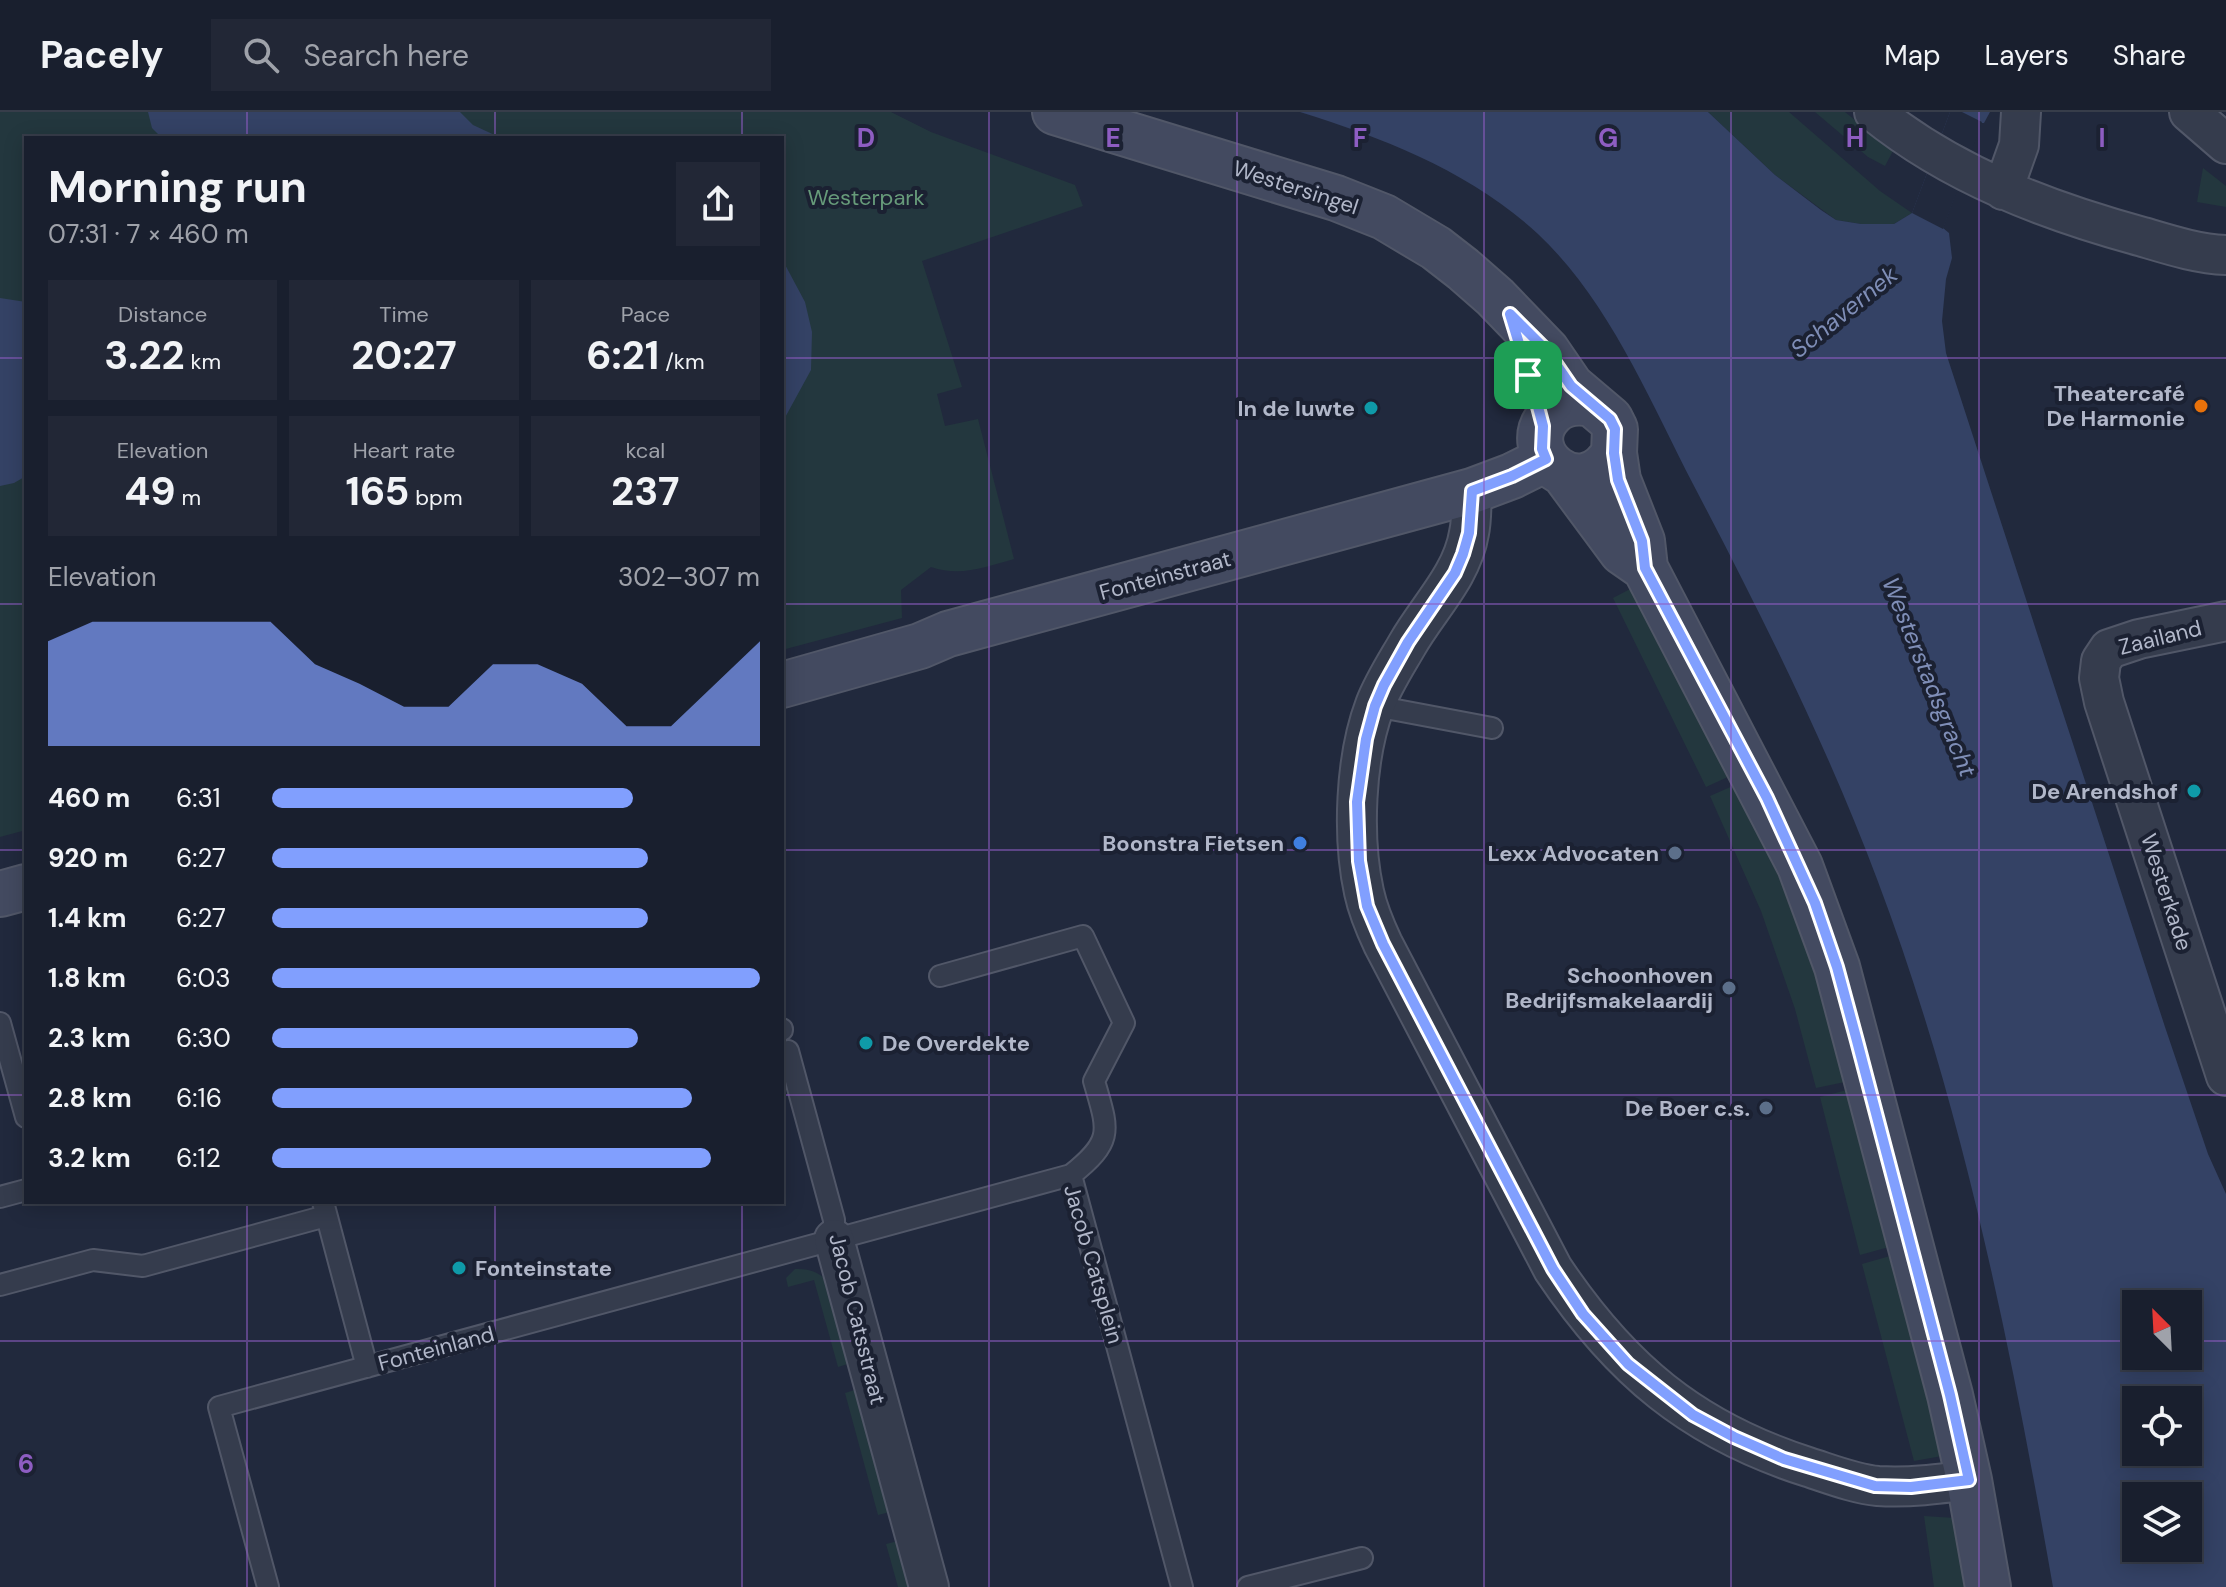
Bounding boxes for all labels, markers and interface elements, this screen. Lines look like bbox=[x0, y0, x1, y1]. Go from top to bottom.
search box bbox=[211, 19, 771, 91]
text: Pacely bbox=[40, 30, 163, 80]
icon: search bbox=[239, 33, 283, 77]
text: Search here bbox=[303, 36, 469, 75]
text: Map bbox=[1884, 37, 1941, 74]
text: Layers bbox=[1985, 37, 2069, 74]
text: Share bbox=[2113, 37, 2186, 74]
text: D bbox=[857, 121, 875, 155]
text: E bbox=[1105, 121, 1121, 155]
text: F bbox=[1353, 121, 1367, 155]
text: G bbox=[1598, 121, 1618, 155]
text: H bbox=[1846, 121, 1864, 155]
text: I bbox=[2098, 121, 2106, 155]
street label: Westersingel bbox=[1229, 154, 1362, 221]
text: Morning run bbox=[48, 158, 307, 216]
button: share bbox=[676, 162, 760, 246]
park label: Westerpark bbox=[807, 183, 925, 212]
text: 07:31 · 7 × 460 m bbox=[48, 217, 249, 251]
water label: Schavernek bbox=[1784, 258, 1904, 364]
text: Distance bbox=[118, 300, 207, 329]
text: Time bbox=[379, 300, 429, 329]
text: Pace bbox=[621, 300, 670, 329]
text: 3.22 bbox=[104, 329, 185, 381]
text: 20:27 bbox=[351, 329, 457, 381]
text: 6:21 bbox=[586, 329, 659, 381]
pin bbox=[1494, 341, 1562, 409]
text: km bbox=[185, 347, 221, 376]
text: /km bbox=[659, 347, 704, 376]
icon: arrive bbox=[1506, 353, 1550, 397]
place label: Theatercafé De Harmonie bbox=[2046, 379, 2185, 433]
place label: In de luwte bbox=[1237, 394, 1355, 423]
marker: Theatercafé De Harmonie bbox=[2192, 397, 2210, 415]
marker: In de luwte bbox=[1362, 399, 1380, 417]
text: Elevation bbox=[117, 436, 209, 465]
text: Heart rate bbox=[353, 436, 455, 465]
text: kcal bbox=[625, 436, 665, 465]
text: 49 bbox=[124, 465, 176, 517]
text: 165 bbox=[345, 465, 409, 517]
text: 237 bbox=[611, 465, 680, 517]
text: m bbox=[176, 483, 201, 512]
text: bpm bbox=[409, 483, 462, 512]
street label: Fonteinstraat bbox=[1096, 544, 1234, 607]
text: Elevation bbox=[48, 560, 156, 594]
text: 302–307 m bbox=[618, 560, 760, 594]
water label: Westerstadsgracht bbox=[1875, 572, 1984, 782]
street label: Zaailand bbox=[2116, 613, 2205, 662]
place label: De Arendshof bbox=[2031, 777, 2178, 806]
text: 460 m bbox=[48, 781, 130, 815]
text: 6:31 bbox=[176, 781, 221, 815]
marker: De Arendshof bbox=[2185, 782, 2203, 800]
place label: Boonstra Fietsen bbox=[1102, 829, 1284, 858]
street label: Westerkade bbox=[2134, 830, 2199, 954]
marker: Boonstra Fietsen bbox=[1291, 834, 1309, 852]
place label: Lexx Advocaten bbox=[1487, 839, 1659, 868]
text: 920 m bbox=[48, 841, 128, 875]
text: 6:27 bbox=[176, 841, 226, 875]
marker: Lexx Advocaten bbox=[1666, 844, 1684, 862]
text: 1.4 km bbox=[48, 901, 127, 935]
text: 6:27 bbox=[176, 901, 226, 935]
text: 1.8 km bbox=[48, 961, 126, 995]
text: 6:03 bbox=[176, 961, 231, 995]
place label: Schoonhoven Bedrijfsmakelaardij bbox=[1505, 961, 1713, 1015]
marker: Schoonhoven Bedrijfsmakelaardij bbox=[1720, 979, 1738, 997]
text: 2.3 km bbox=[48, 1021, 131, 1055]
text: 6:30 bbox=[176, 1021, 231, 1055]
place label: De Overdekte bbox=[882, 1029, 1030, 1058]
marker: De Overdekte bbox=[857, 1034, 875, 1052]
text: 2.8 km bbox=[48, 1081, 132, 1115]
text: 6:16 bbox=[176, 1081, 222, 1115]
place label: De Boer c.s. bbox=[1625, 1094, 1750, 1123]
marker: De Boer c.s. bbox=[1757, 1099, 1775, 1117]
text: 3.2 km bbox=[48, 1141, 131, 1175]
text: 6:12 bbox=[176, 1141, 221, 1175]
street label: Jacob Catsplein bbox=[1057, 1181, 1130, 1347]
street label: Jacob Catsstraat bbox=[822, 1231, 893, 1407]
place label: Fonteinstate bbox=[475, 1254, 612, 1283]
marker: Fonteinstate bbox=[450, 1259, 468, 1277]
north arrow bbox=[2122, 1290, 2202, 1370]
map controls bbox=[2122, 1290, 2202, 1562]
street label: Fonteinland bbox=[375, 1319, 497, 1378]
button: locate bbox=[2122, 1386, 2202, 1466]
text: 6 bbox=[18, 1447, 34, 1481]
button: layers bbox=[2122, 1482, 2202, 1562]

